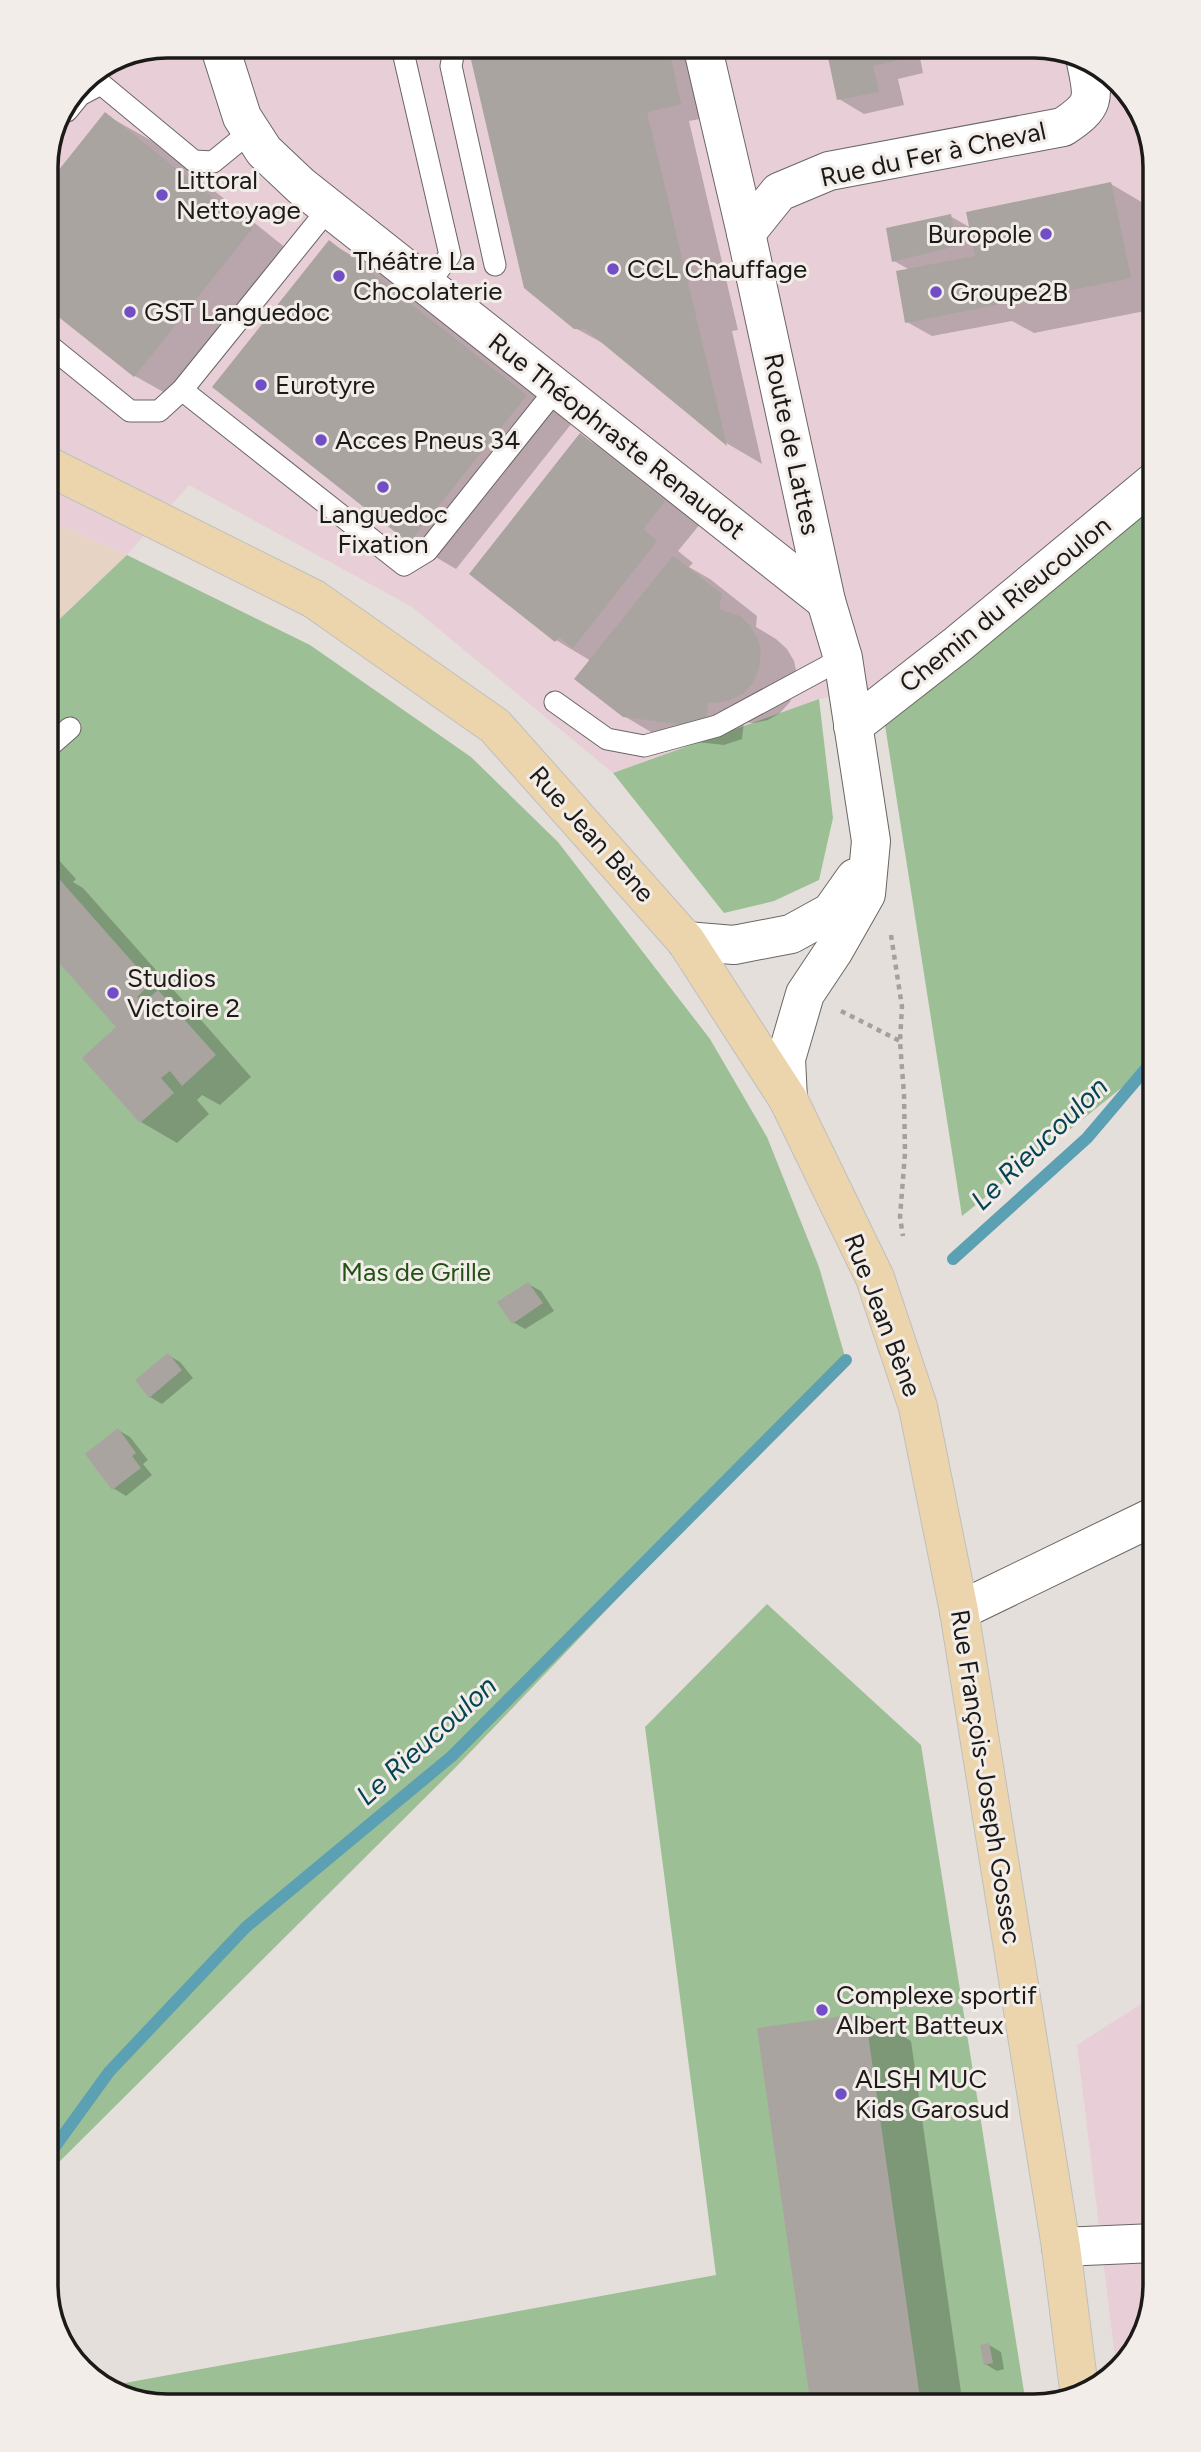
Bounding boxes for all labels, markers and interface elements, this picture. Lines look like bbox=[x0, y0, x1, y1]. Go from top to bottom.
street label: Rue du Fer à Cheval bbox=[817, 114, 1049, 194]
place label: Littoral Nettoyage bbox=[176, 164, 301, 226]
marker: Littoral Nettoyage bbox=[154, 187, 170, 203]
place label: Buropole bbox=[927, 218, 1032, 250]
marker: Buropole bbox=[1038, 226, 1054, 242]
place label: Théâtre La Chocolaterie bbox=[353, 245, 502, 307]
place label: CCL Chauffage bbox=[627, 253, 807, 285]
marker: CCL Chauffage bbox=[605, 261, 621, 277]
marker: Théâtre La Chocolaterie bbox=[331, 268, 347, 284]
place label: Groupe2B bbox=[950, 276, 1068, 308]
marker: Groupe2B bbox=[928, 284, 944, 300]
place label: GST Languedoc bbox=[144, 296, 330, 328]
marker: GST Languedoc bbox=[122, 304, 138, 320]
street label: Rue Théophraste Renaudot bbox=[482, 326, 752, 546]
street label: Route de Lattes bbox=[757, 350, 827, 538]
place label: Eurotyre bbox=[275, 369, 375, 401]
marker: Eurotyre bbox=[253, 377, 269, 393]
place label: Acces Pneus 34 bbox=[335, 424, 520, 456]
marker: Acces Pneus 34 bbox=[313, 432, 329, 448]
marker: Languedoc Fixation bbox=[375, 479, 391, 495]
place label: Languedoc Fixation bbox=[318, 498, 448, 560]
street label: Chemin du Rieucoulon bbox=[893, 509, 1117, 699]
street label: Rue Jean Bène bbox=[523, 759, 661, 909]
place label: Studios Victoire 2 bbox=[127, 962, 240, 1024]
marker: Studios Victoire 2 bbox=[105, 985, 121, 1001]
water label: Le Rieucoulon bbox=[964, 1069, 1114, 1217]
street label: Rue Jean Bène bbox=[837, 1229, 929, 1401]
park label: Mas de Grille bbox=[341, 1256, 491, 1288]
street label: Rue François-Joseph Gossec bbox=[944, 1607, 1028, 1947]
water label: Le Rieucoulon bbox=[349, 1668, 503, 1812]
place label: Complexe sportif Albert Batteux bbox=[836, 1979, 1037, 2041]
marker: Complexe sportif Albert Batteux bbox=[814, 2002, 830, 2018]
place label: ALSH MUC Kids Garosud bbox=[855, 2063, 1009, 2125]
marker: ALSH MUC Kids Garosud bbox=[833, 2086, 849, 2102]

